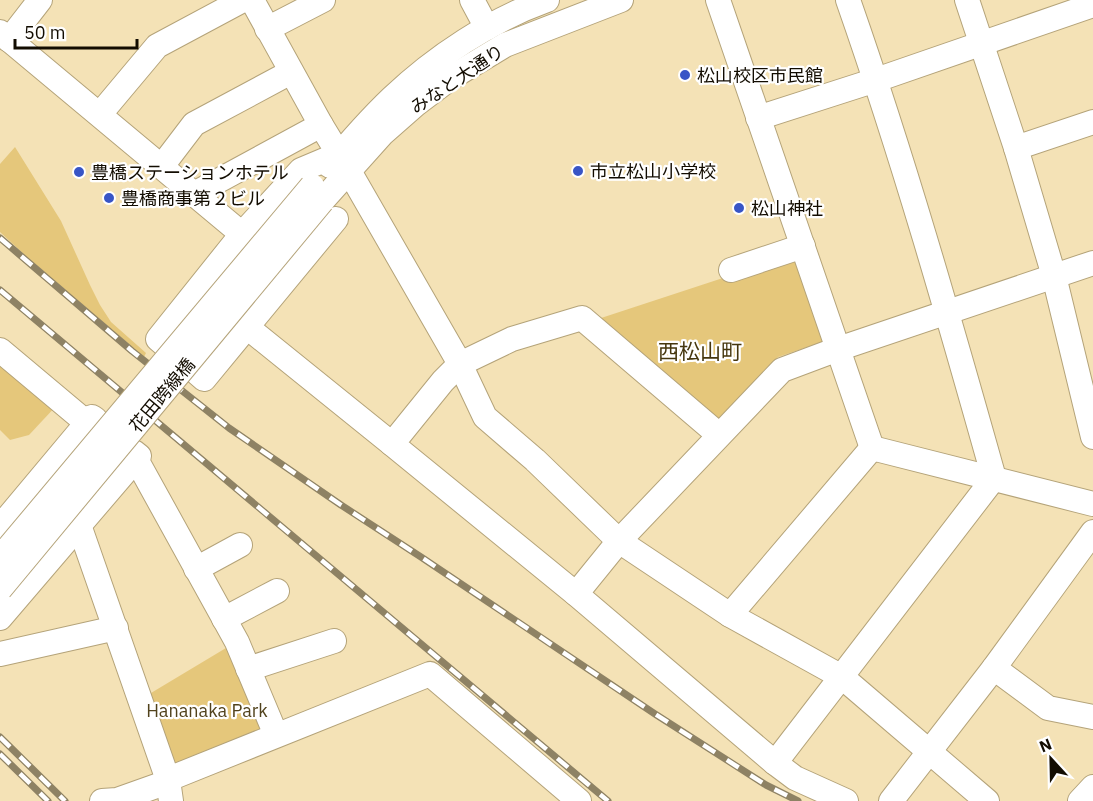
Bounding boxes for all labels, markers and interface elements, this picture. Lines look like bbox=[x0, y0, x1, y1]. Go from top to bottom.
scale bar bbox=[15, 12, 136, 50]
text: 50 m bbox=[24, 21, 66, 44]
street label: みなと大通り bbox=[406, 39, 508, 119]
place label: 松山校区市民館 bbox=[697, 64, 823, 87]
marker: 松山校区市民館 bbox=[678, 68, 692, 82]
place label: 市立松山小学校 bbox=[590, 160, 716, 183]
place label: 豊橋ステーションホテル bbox=[91, 161, 289, 184]
marker: 市立松山小学校 bbox=[571, 164, 585, 178]
marker: 豊橋ステーションホテル bbox=[72, 165, 86, 179]
place label: 豊橋商事第２ビル bbox=[121, 187, 265, 210]
marker: 豊橋商事第２ビル bbox=[102, 191, 116, 205]
place label: 松山神社 bbox=[751, 197, 823, 220]
marker: 松山神社 bbox=[732, 201, 746, 215]
district label: 西松山町 bbox=[658, 337, 742, 365]
street label: 花田跨線橋 bbox=[124, 353, 200, 437]
park label: Hananaka Park bbox=[146, 699, 268, 722]
north arrow bbox=[1021, 729, 1081, 789]
text: N bbox=[1036, 734, 1055, 757]

